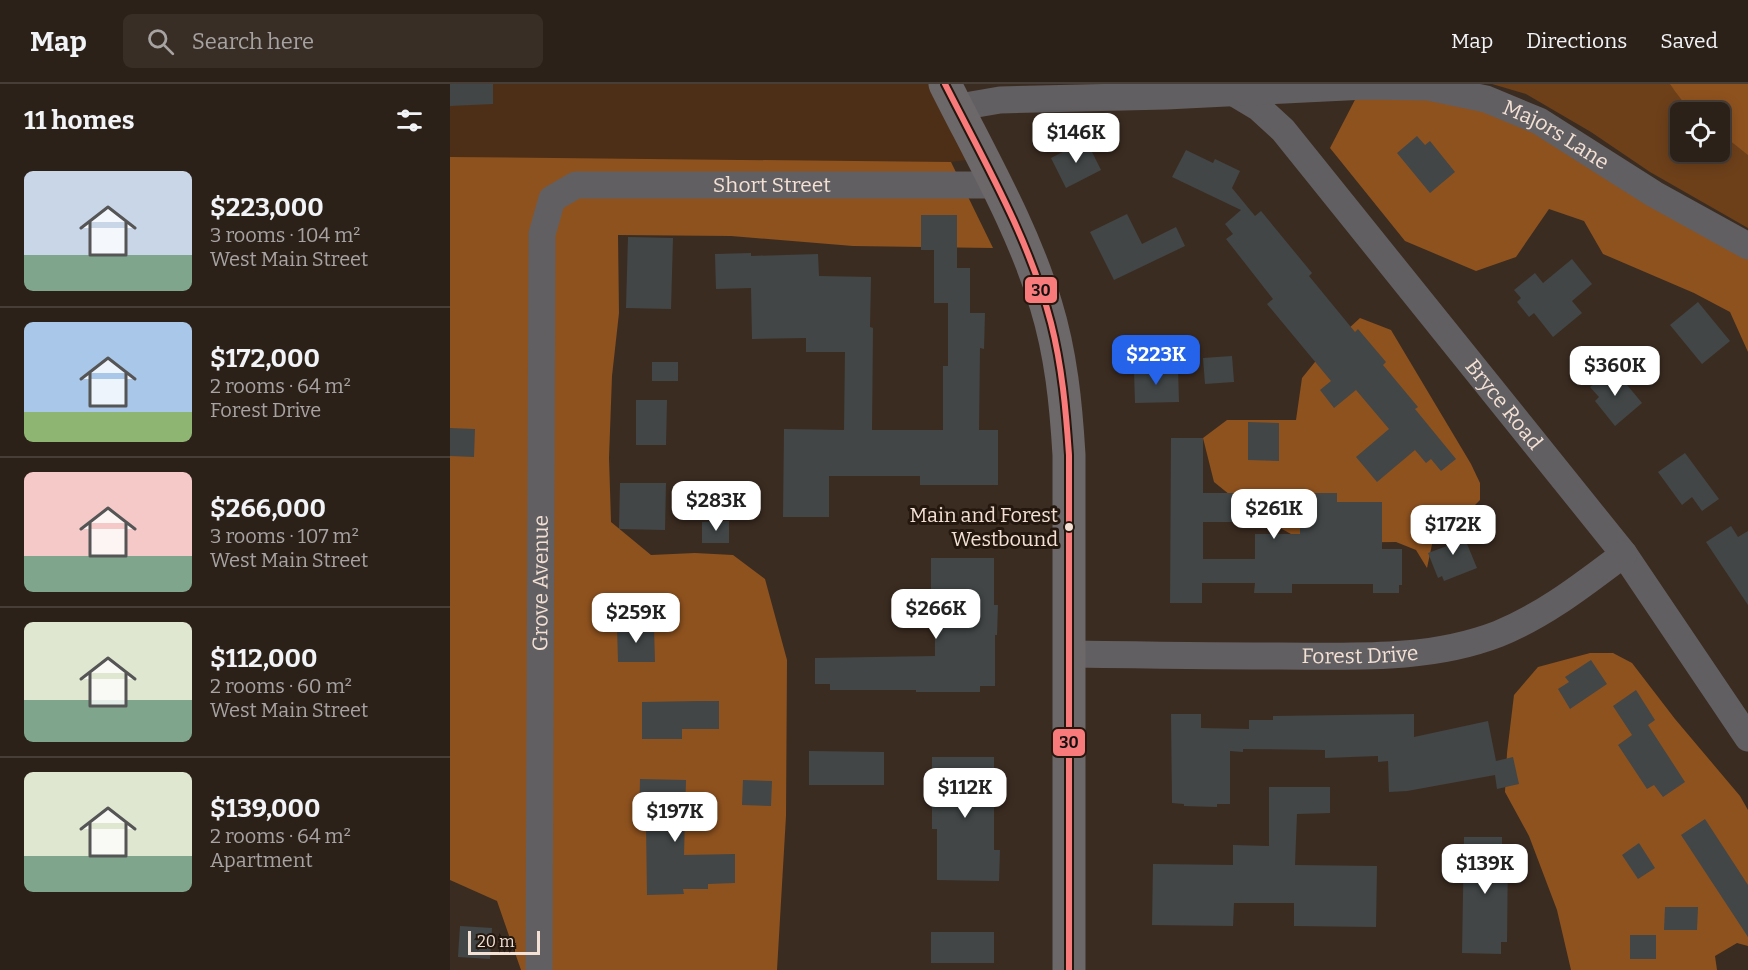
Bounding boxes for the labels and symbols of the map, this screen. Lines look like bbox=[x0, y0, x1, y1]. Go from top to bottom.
street label: Majors Lane bbox=[1499, 94, 1614, 175]
pin: $146K bbox=[1034, 113, 1118, 164]
street label: Short Street bbox=[713, 172, 831, 198]
line badge: 30 bbox=[1024, 276, 1058, 304]
text: 30 bbox=[1031, 281, 1051, 300]
pin: $223K bbox=[1114, 335, 1198, 386]
pin: $360K bbox=[1573, 346, 1657, 397]
street label: Bryce Road bbox=[1460, 354, 1548, 455]
pin: $283K bbox=[674, 481, 758, 532]
pin: $261K bbox=[1232, 489, 1316, 540]
place label: Main and Forest Westbound bbox=[910, 503, 1058, 551]
pin: $172K bbox=[1411, 505, 1495, 556]
street label: Grove Avenue bbox=[527, 515, 554, 651]
marker: Main and Forest Westbound bbox=[1063, 521, 1075, 533]
pin: $266K bbox=[894, 589, 978, 640]
pin: $259K bbox=[594, 593, 678, 644]
street label: Forest Drive bbox=[1301, 640, 1420, 669]
line badge: 30 bbox=[1052, 728, 1086, 757]
text: 30 bbox=[1059, 733, 1079, 752]
pin: $112K bbox=[923, 768, 1007, 819]
pin: $197K bbox=[633, 792, 717, 843]
pin: $139K bbox=[1443, 844, 1527, 895]
scale bar bbox=[468, 928, 540, 956]

